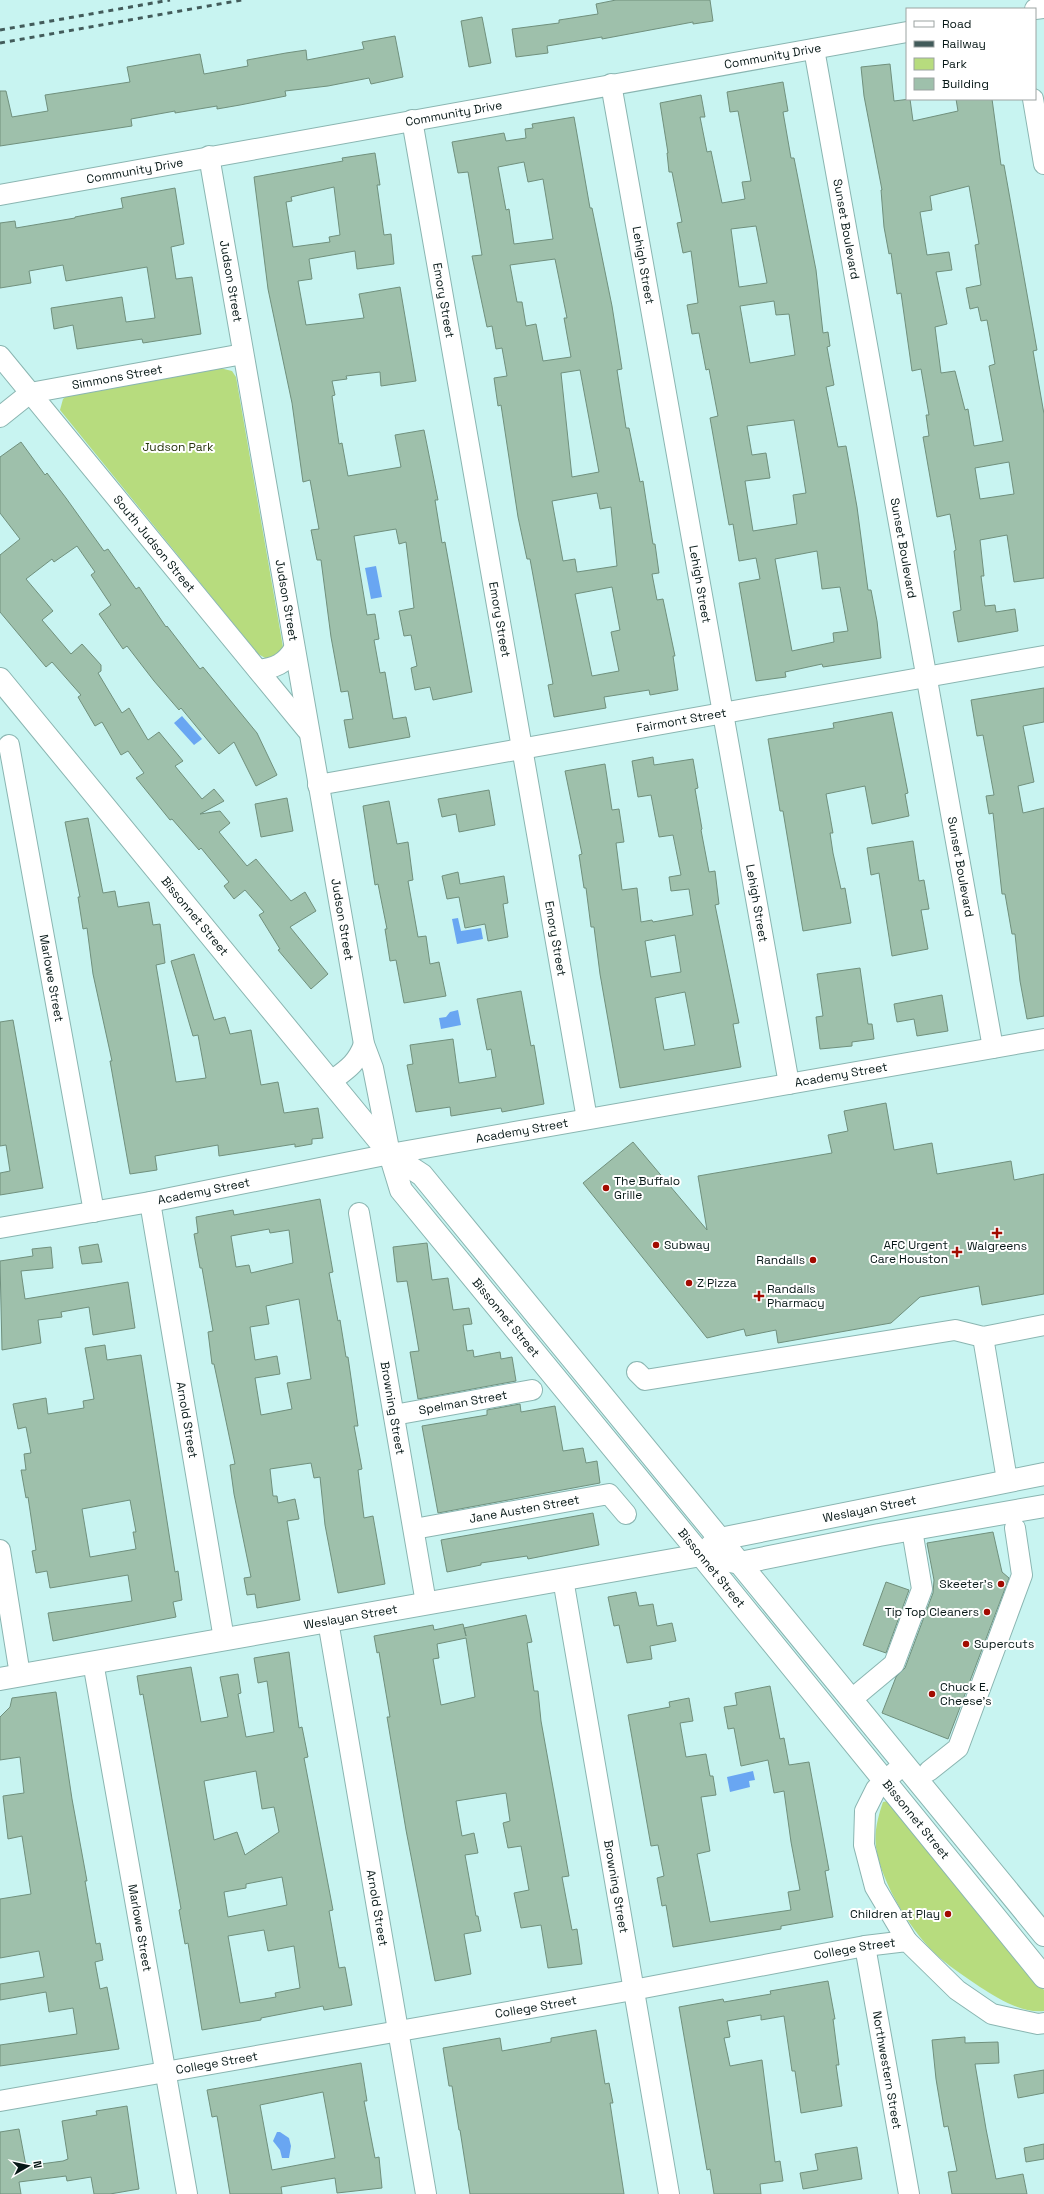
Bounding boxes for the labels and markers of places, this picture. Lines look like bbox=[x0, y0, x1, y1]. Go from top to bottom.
place label: The Buffalo Grille bbox=[614, 1173, 680, 1203]
marker: The Buffalo Grille bbox=[601, 1183, 611, 1193]
marker: Walgreens bbox=[992, 1228, 1002, 1238]
place label: Subway bbox=[664, 1237, 710, 1253]
place label: AFC Urgent Care Houston bbox=[870, 1237, 948, 1267]
place label: Walgreens bbox=[967, 1238, 1027, 1254]
marker: Subway bbox=[651, 1240, 661, 1250]
marker: AFC Urgent Care Houston bbox=[951, 1246, 963, 1258]
place label: Randalls bbox=[756, 1252, 805, 1268]
marker: Randalls bbox=[808, 1255, 818, 1265]
place label: Z Pizza bbox=[697, 1275, 737, 1291]
marker: Z Pizza bbox=[684, 1278, 694, 1288]
place label: Randalls Pharmacy bbox=[767, 1281, 825, 1311]
marker: Randalls Pharmacy bbox=[754, 1291, 764, 1301]
place label: Skeeter's bbox=[939, 1576, 993, 1592]
marker: Skeeter's bbox=[996, 1579, 1006, 1589]
place label: Tip Top Cleaners bbox=[885, 1604, 979, 1620]
marker: Tip Top Cleaners bbox=[982, 1607, 992, 1617]
place label: Supercuts bbox=[974, 1636, 1034, 1652]
marker: Supercuts bbox=[961, 1639, 971, 1649]
place label: Chuck E. Cheese's bbox=[940, 1679, 992, 1709]
marker: Chuck E. Cheese's bbox=[927, 1689, 937, 1699]
place label: Children at Play bbox=[850, 1906, 940, 1922]
marker: Children at Play bbox=[943, 1909, 953, 1919]

